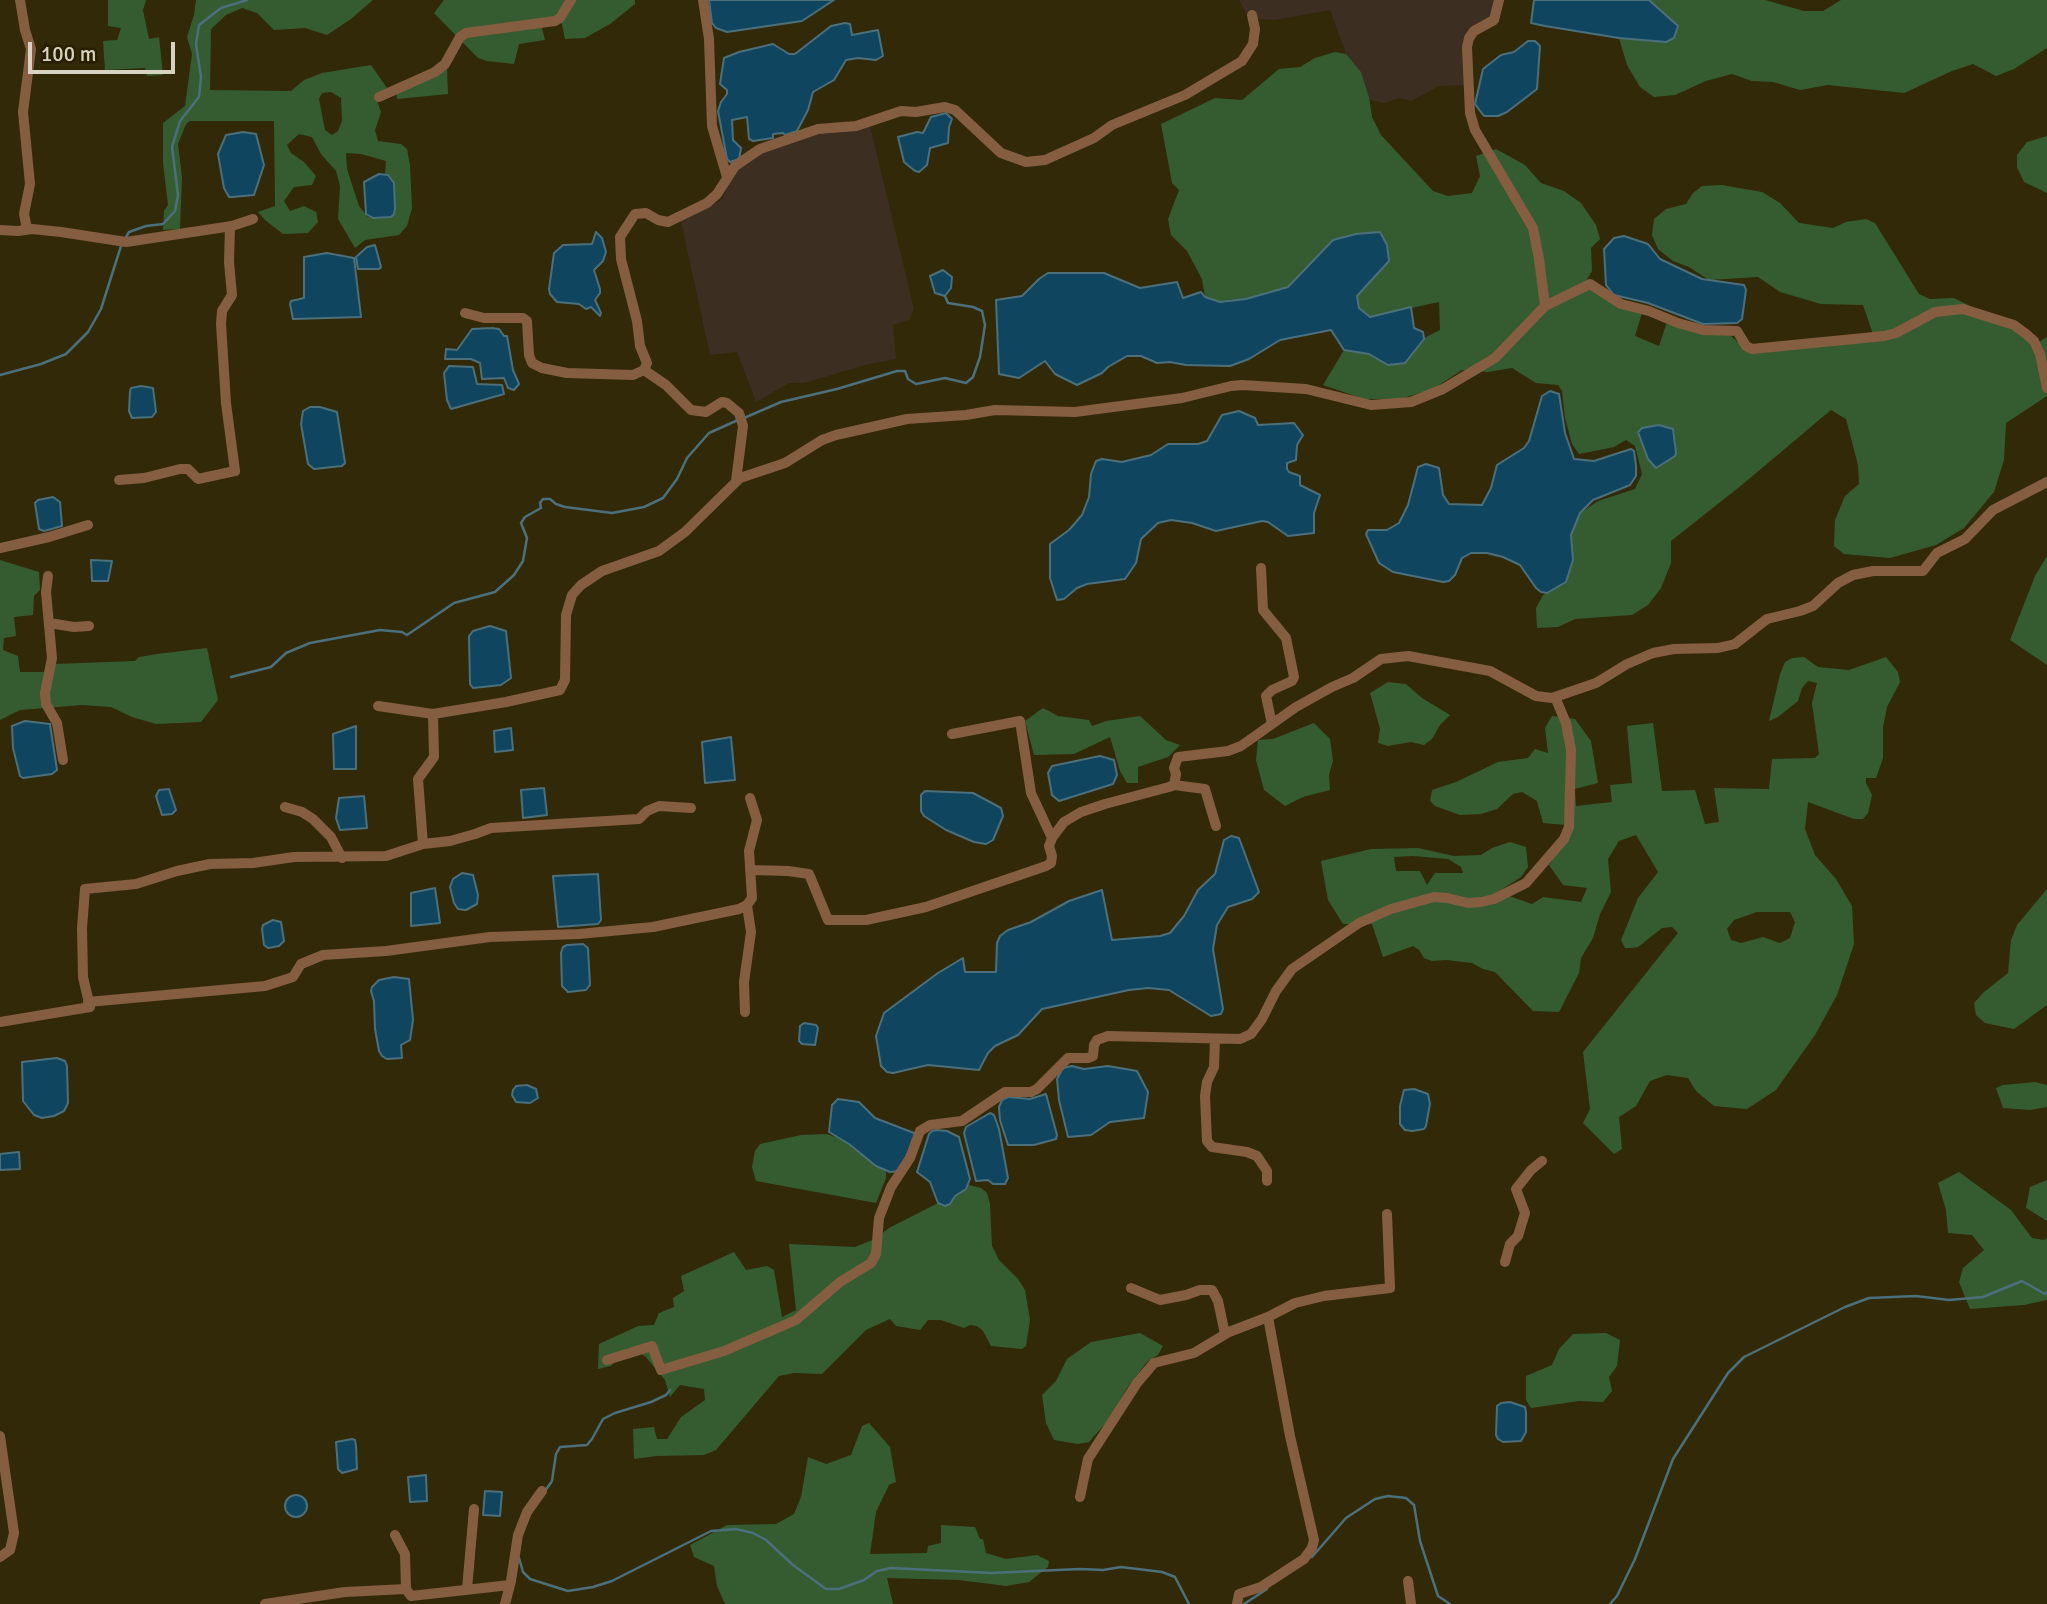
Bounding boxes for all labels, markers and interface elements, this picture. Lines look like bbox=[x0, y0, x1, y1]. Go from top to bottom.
scale bar bbox=[32, 28, 178, 72]
text: 100 m bbox=[41, 41, 96, 67]

